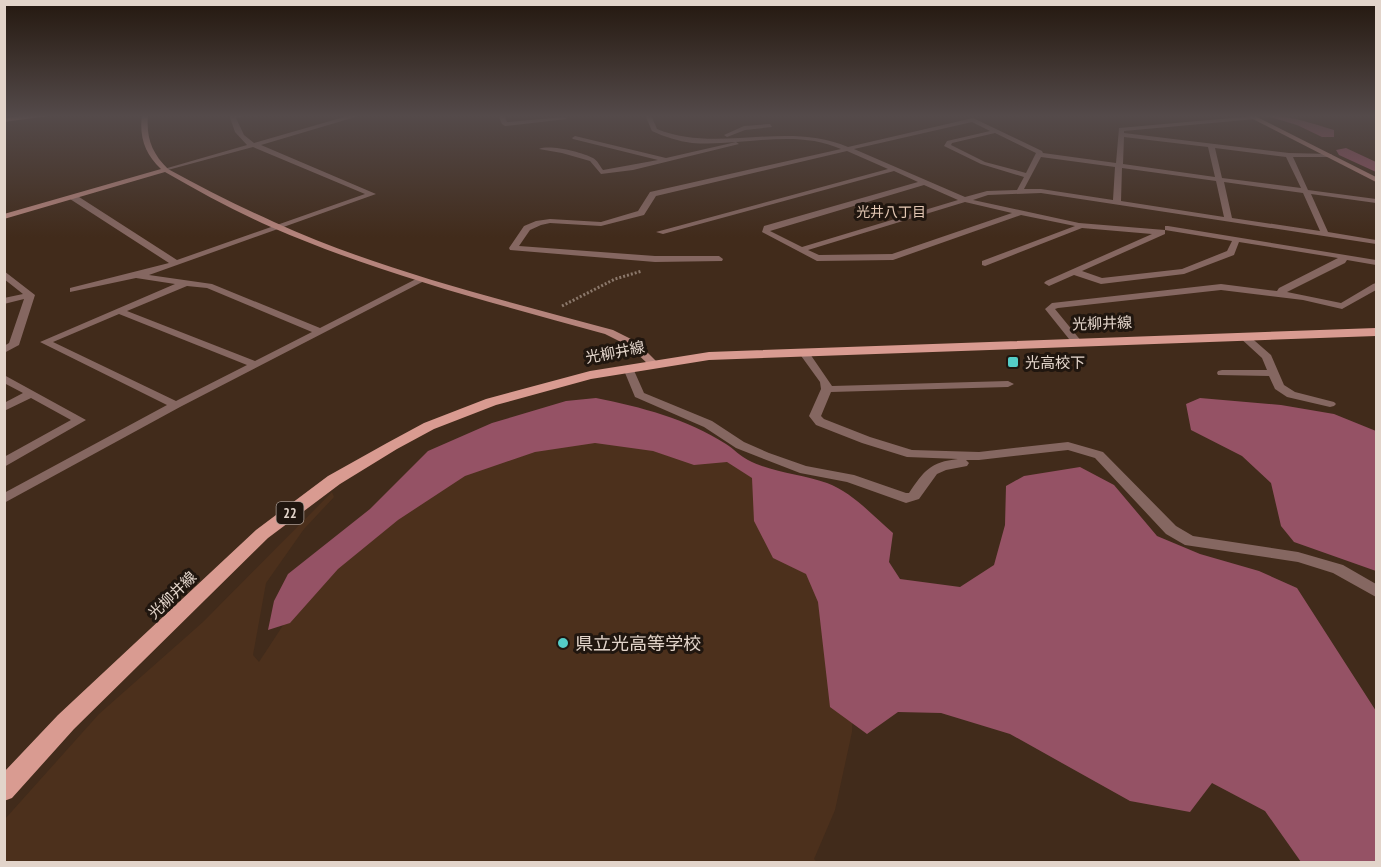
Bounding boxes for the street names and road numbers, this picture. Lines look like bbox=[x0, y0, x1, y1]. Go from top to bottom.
street label: 光柳井線 bbox=[1072, 312, 1132, 334]
street label: 光柳井線 bbox=[584, 337, 646, 367]
road number: 22 bbox=[276, 502, 304, 524]
street label: 光柳井線 bbox=[144, 567, 200, 623]

